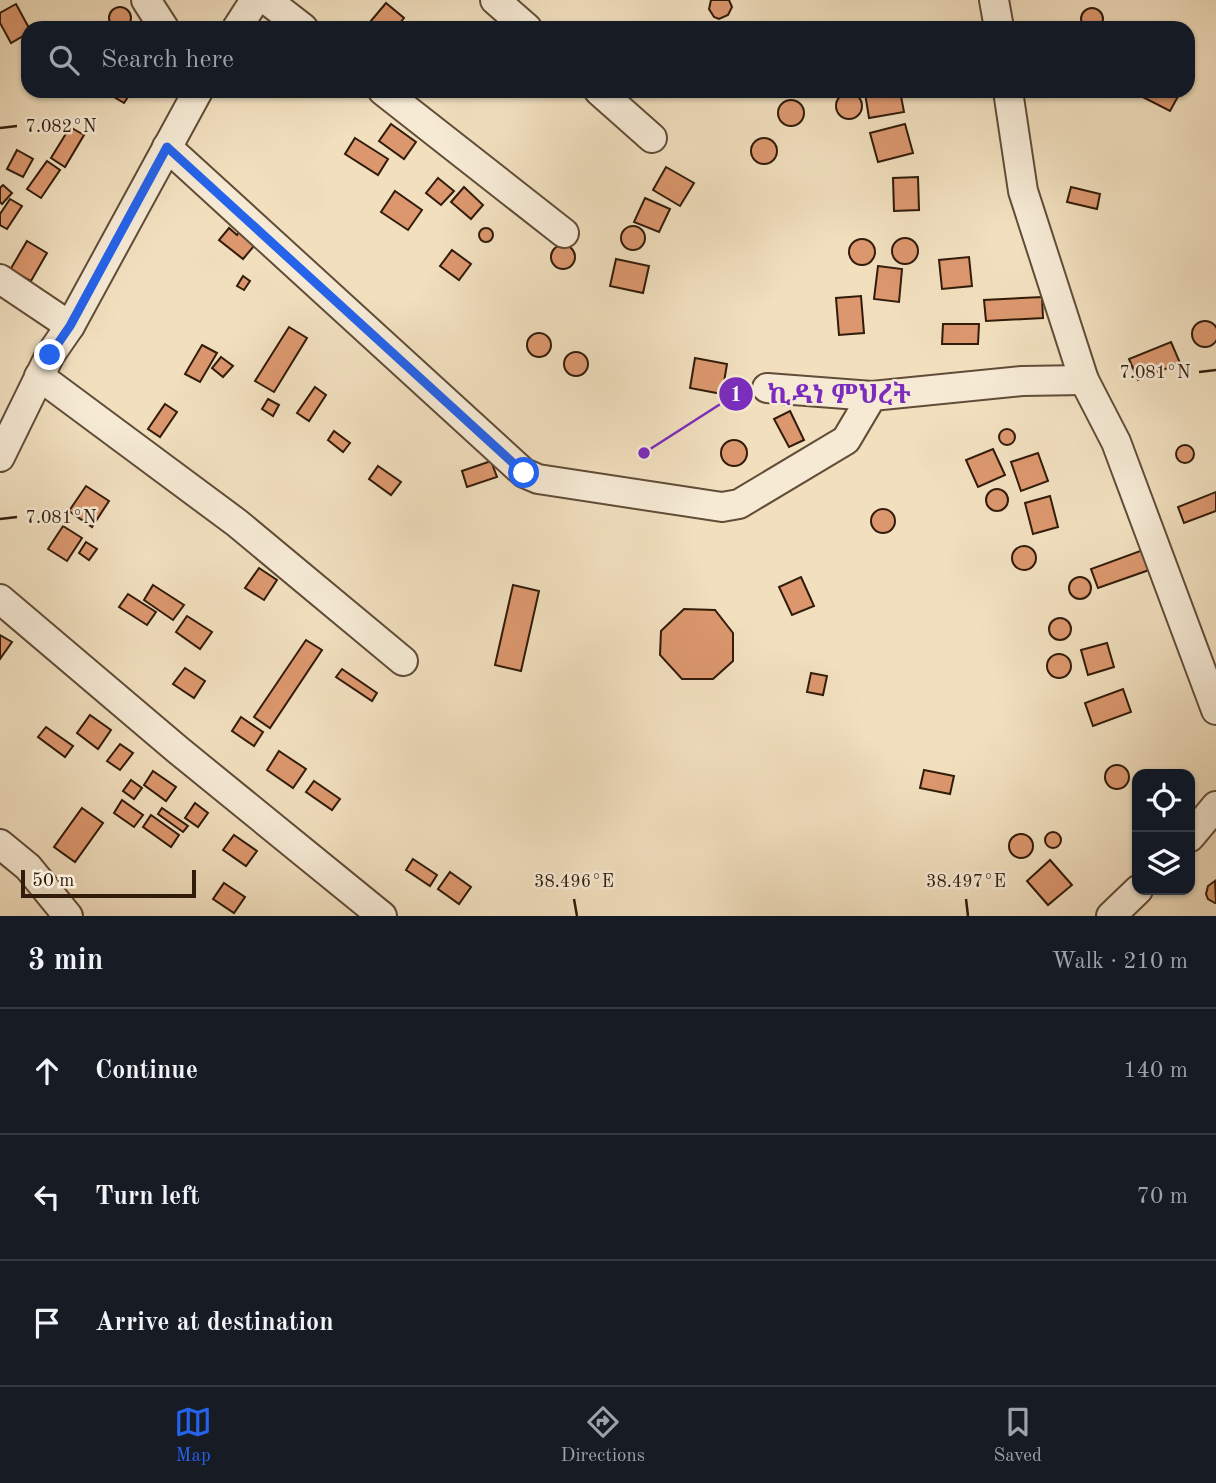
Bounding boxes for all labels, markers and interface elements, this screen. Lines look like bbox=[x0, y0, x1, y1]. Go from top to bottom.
search box bbox=[21, 21, 1195, 98]
icon: search bbox=[45, 41, 83, 79]
text: Search here bbox=[101, 47, 234, 73]
text: 7.082°N bbox=[25, 118, 97, 136]
route end bbox=[34, 339, 65, 370]
text: 7.081°N bbox=[1119, 364, 1191, 382]
callout: ኪዳነ ምህረት bbox=[719, 371, 925, 418]
text: ኪዳነ ምህረት bbox=[767, 381, 911, 409]
text: 1 bbox=[730, 385, 742, 406]
route start bbox=[508, 457, 539, 488]
text: 7.081°N bbox=[25, 509, 97, 527]
map controls bbox=[1132, 769, 1195, 895]
button: locate bbox=[1132, 769, 1195, 832]
button: layers bbox=[1132, 832, 1195, 895]
scale bar bbox=[21, 867, 196, 899]
text: 50 m bbox=[32, 872, 74, 891]
text: 38.496°E bbox=[534, 873, 614, 891]
text: 38.497°E bbox=[926, 873, 1006, 891]
text: 3 min bbox=[28, 946, 103, 976]
text: Walk · 210 m bbox=[1052, 950, 1188, 973]
icon: ahead bbox=[28, 1052, 66, 1090]
text: Continue bbox=[95, 1058, 198, 1084]
text: 140 m bbox=[1123, 1059, 1188, 1082]
icon: left bbox=[28, 1178, 66, 1216]
text: Turn left bbox=[95, 1184, 200, 1210]
text: 70 m bbox=[1137, 1185, 1188, 1208]
icon: arrive bbox=[28, 1304, 66, 1342]
text: Arrive at destination bbox=[95, 1310, 334, 1336]
tab: Map bbox=[174, 1403, 212, 1468]
tab: Directions bbox=[561, 1403, 645, 1468]
tab: Saved bbox=[993, 1403, 1042, 1468]

